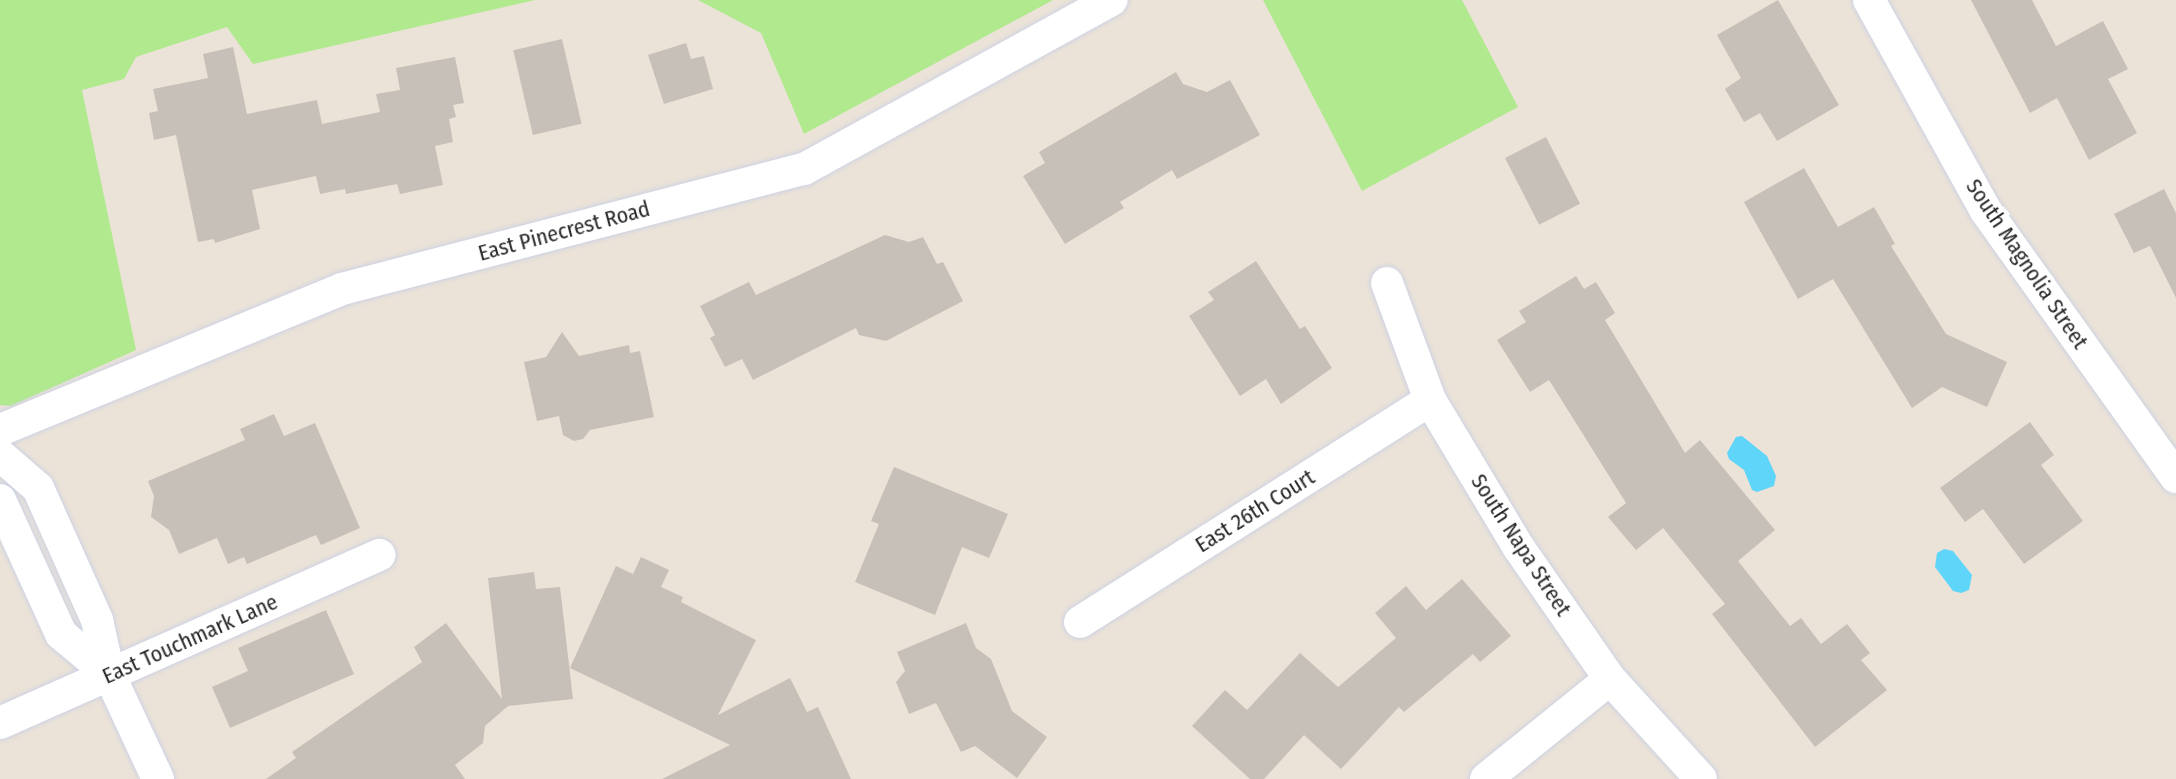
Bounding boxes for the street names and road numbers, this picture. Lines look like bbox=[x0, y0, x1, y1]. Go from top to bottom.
street label: South Magnolia Street bbox=[1960, 174, 2094, 354]
street label: East Pinecrest Road bbox=[475, 195, 653, 267]
street label: East 26th Court bbox=[1190, 464, 1320, 558]
street label: South Napa Street bbox=[1465, 469, 1577, 621]
street label: East Touchmark Lane bbox=[98, 588, 282, 690]

